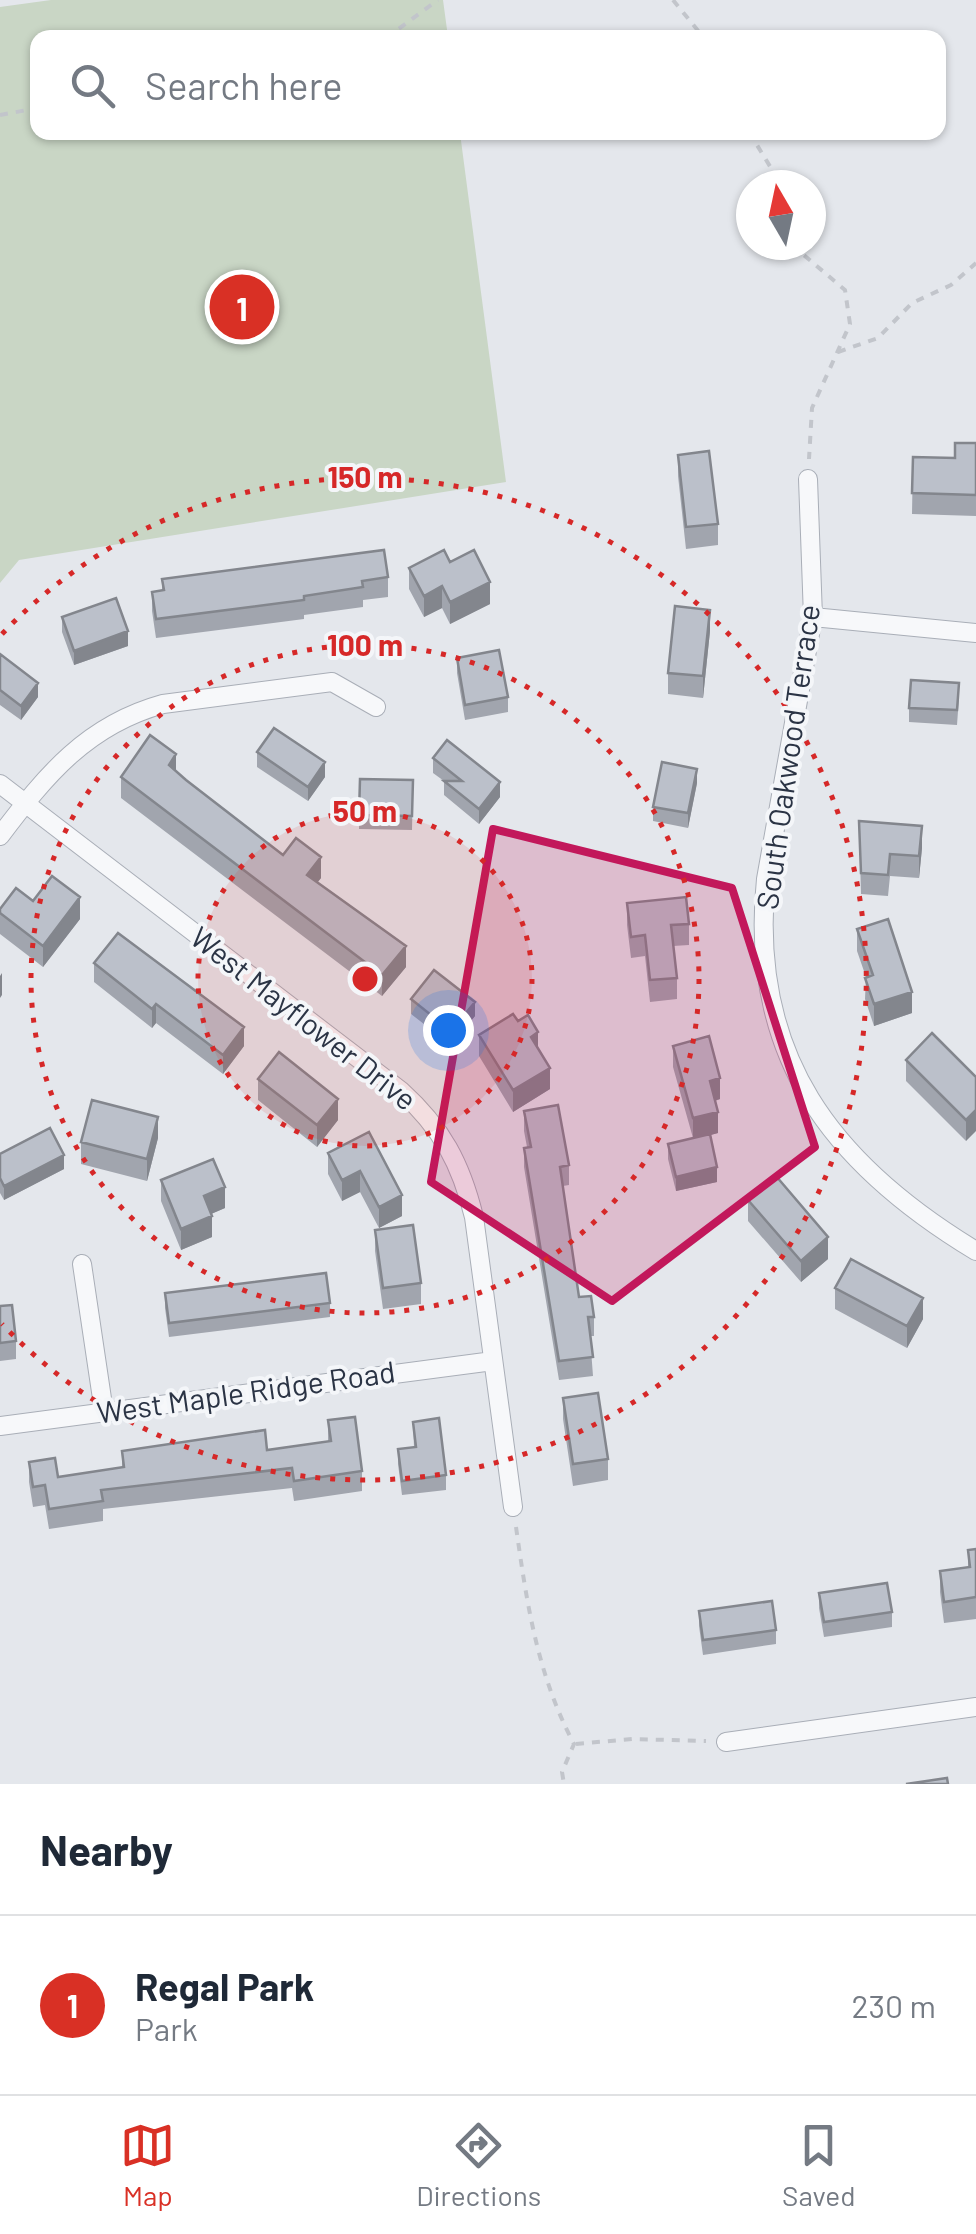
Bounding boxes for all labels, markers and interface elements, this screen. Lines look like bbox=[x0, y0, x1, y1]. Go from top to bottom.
search box bbox=[30, 30, 946, 140]
icon: search bbox=[65, 58, 120, 113]
text: Search here bbox=[145, 62, 343, 108]
north arrow bbox=[736, 170, 826, 260]
pin: 1 bbox=[210, 270, 274, 344]
text: 150 m bbox=[328, 458, 402, 494]
street label: South Oakwood Terrace bbox=[748, 602, 826, 912]
text: 100 m bbox=[327, 626, 403, 662]
text: 50 m bbox=[333, 792, 397, 828]
street label: West Mayflower Drive bbox=[184, 918, 424, 1117]
centre of rings bbox=[347, 961, 383, 997]
your location bbox=[423, 1005, 474, 1056]
street label: West Maple Ridge Road bbox=[94, 1352, 397, 1430]
text: Nearby bbox=[40, 1824, 173, 1874]
text: Regal Park bbox=[135, 1963, 314, 2009]
text: 1 bbox=[67, 1986, 78, 2024]
text: 230 m bbox=[852, 1986, 936, 2024]
text: Park bbox=[135, 2009, 198, 2047]
tab: Map bbox=[120, 2118, 175, 2212]
tab: Directions bbox=[416, 2118, 541, 2212]
tab: Saved bbox=[782, 2118, 856, 2212]

